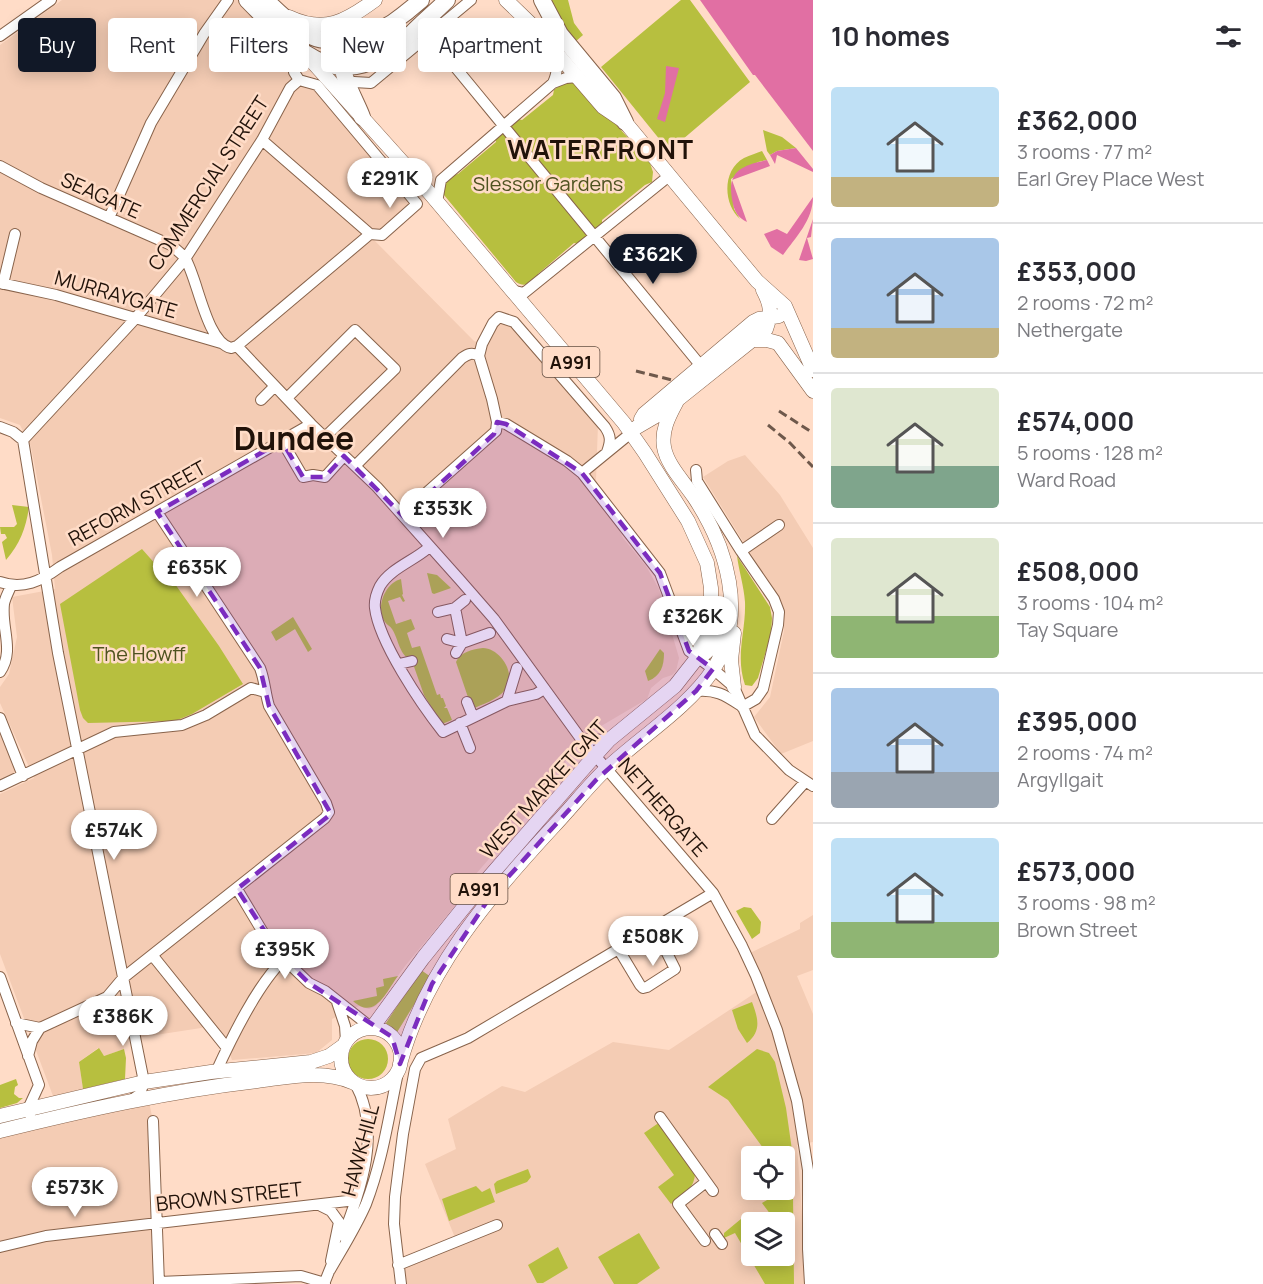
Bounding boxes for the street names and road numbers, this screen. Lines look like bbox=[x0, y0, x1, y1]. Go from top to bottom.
street label: COMMERCIAL STREET bbox=[141, 91, 275, 275]
street label: SEAGATE bbox=[57, 165, 145, 225]
street label: MURRAYGATE bbox=[52, 264, 180, 324]
road number: A991 bbox=[542, 347, 600, 377]
street label: REFORM STREET bbox=[63, 454, 211, 552]
street label: WEST MARKETGAIT bbox=[474, 714, 612, 864]
street label: NETHERGATE bbox=[612, 752, 714, 862]
road number: A991 bbox=[450, 874, 508, 904]
street label: HAWKHILL bbox=[335, 1101, 385, 1199]
street label: BROWN STREET bbox=[155, 1175, 303, 1217]

